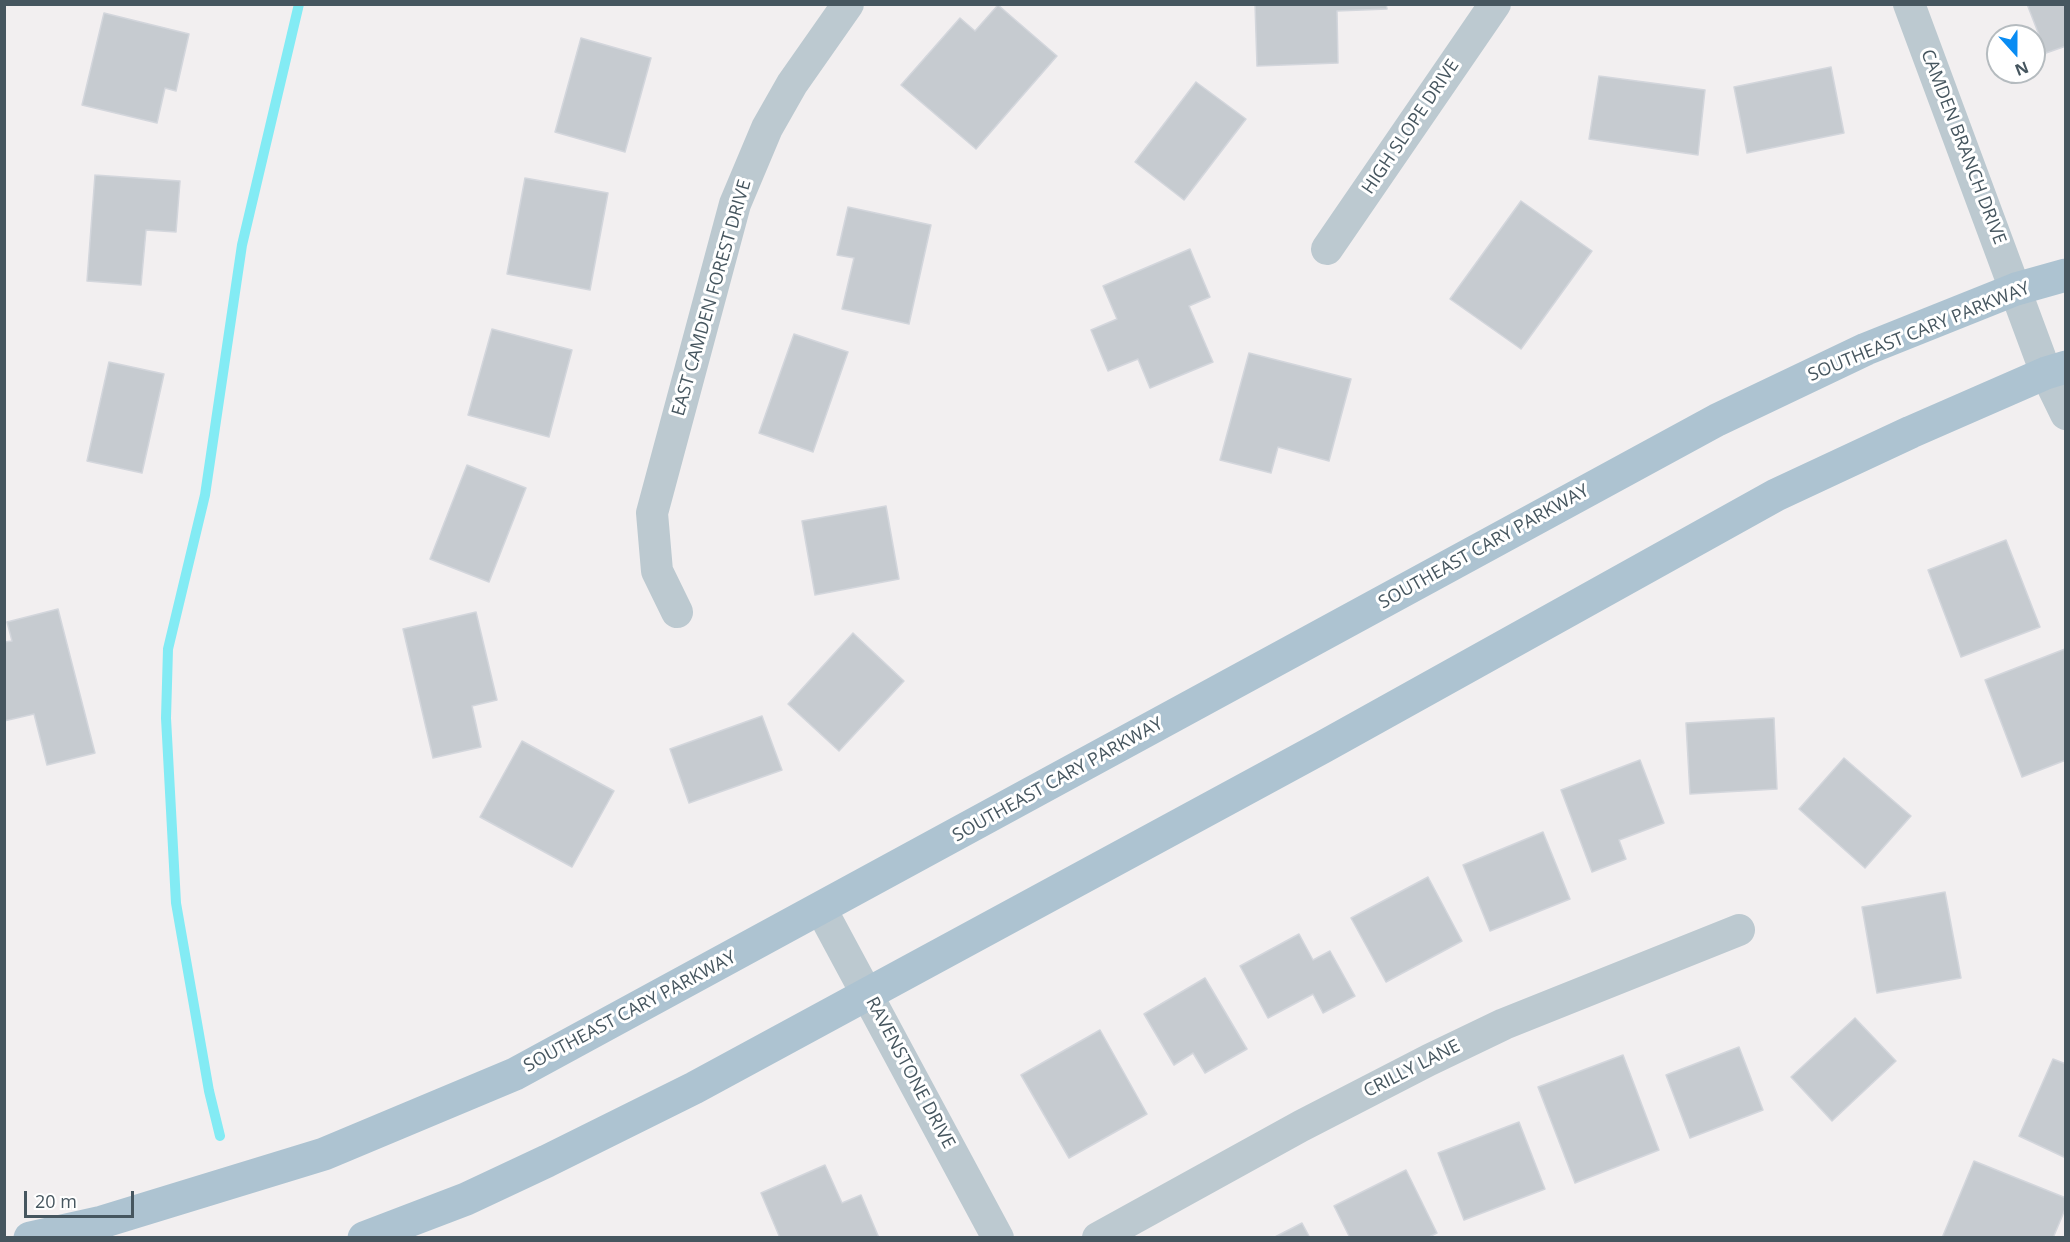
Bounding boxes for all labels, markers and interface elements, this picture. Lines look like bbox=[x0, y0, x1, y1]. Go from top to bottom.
north arrow bbox=[1986, 24, 2046, 84]
street label: CAMDEN BRANCH DRIVE bbox=[1916, 46, 2010, 248]
street label: HIGH SLOPE DRIVE bbox=[1358, 55, 1464, 199]
text: N bbox=[2012, 56, 2032, 82]
street label: EAST CAMDEN FOREST DRIVE bbox=[668, 177, 756, 419]
street label: SOUTHEAST CARY PARKWAY bbox=[1805, 278, 2033, 386]
street label: SOUTHEAST CARY PARKWAY bbox=[1375, 480, 1593, 614]
street label: SOUTHEAST CARY PARKWAY bbox=[949, 713, 1167, 847]
street label: SOUTHEAST CARY PARKWAY bbox=[520, 947, 740, 1077]
street label: RAVENSTONE DRIVE bbox=[861, 993, 959, 1153]
street label: CRILLY LANE bbox=[1360, 1035, 1464, 1103]
scale bar bbox=[27, 1179, 136, 1217]
text: 20 m bbox=[35, 1189, 77, 1213]

